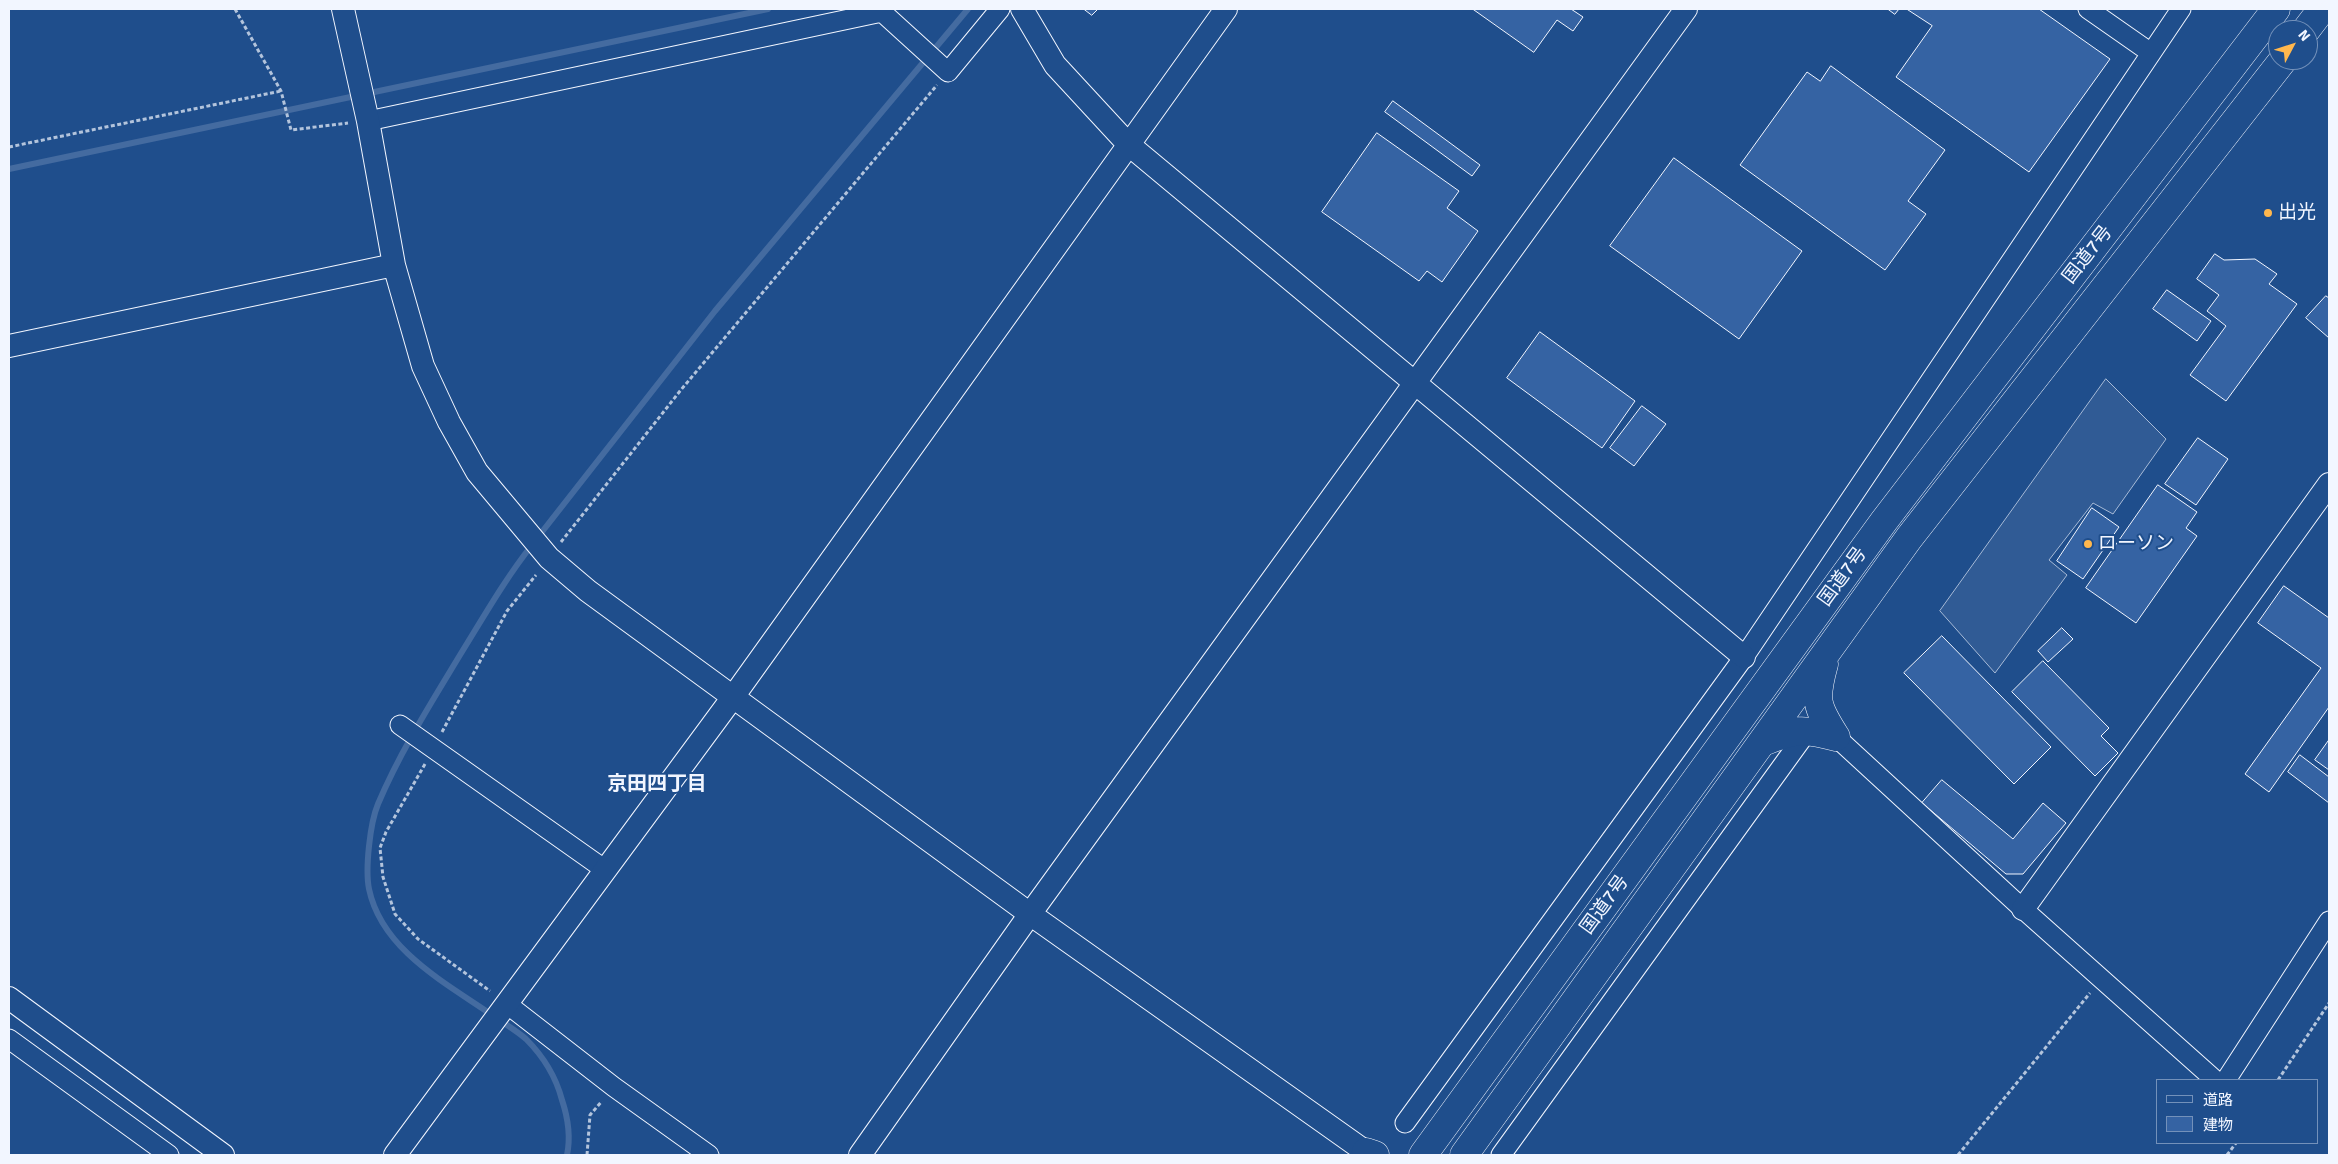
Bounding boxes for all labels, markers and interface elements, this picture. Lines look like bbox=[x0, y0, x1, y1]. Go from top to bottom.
north arrow bbox=[2268, 20, 2318, 70]
text: N bbox=[2294, 26, 2314, 45]
place label: 出光 bbox=[2278, 202, 2316, 224]
marker: 出光 bbox=[2262, 207, 2274, 219]
street label: 国道7号 bbox=[2058, 221, 2118, 289]
place label: ローソン bbox=[2098, 533, 2174, 555]
marker: ローソン bbox=[2082, 538, 2094, 550]
street label: 国道7号 bbox=[1814, 543, 1872, 611]
district label: 京田四丁目 bbox=[607, 773, 707, 797]
street label: 国道7号 bbox=[1576, 871, 1634, 939]
legend bbox=[2156, 1079, 2318, 1144]
text: 道路 bbox=[2203, 1091, 2233, 1109]
text: 建物 bbox=[2203, 1116, 2233, 1134]

